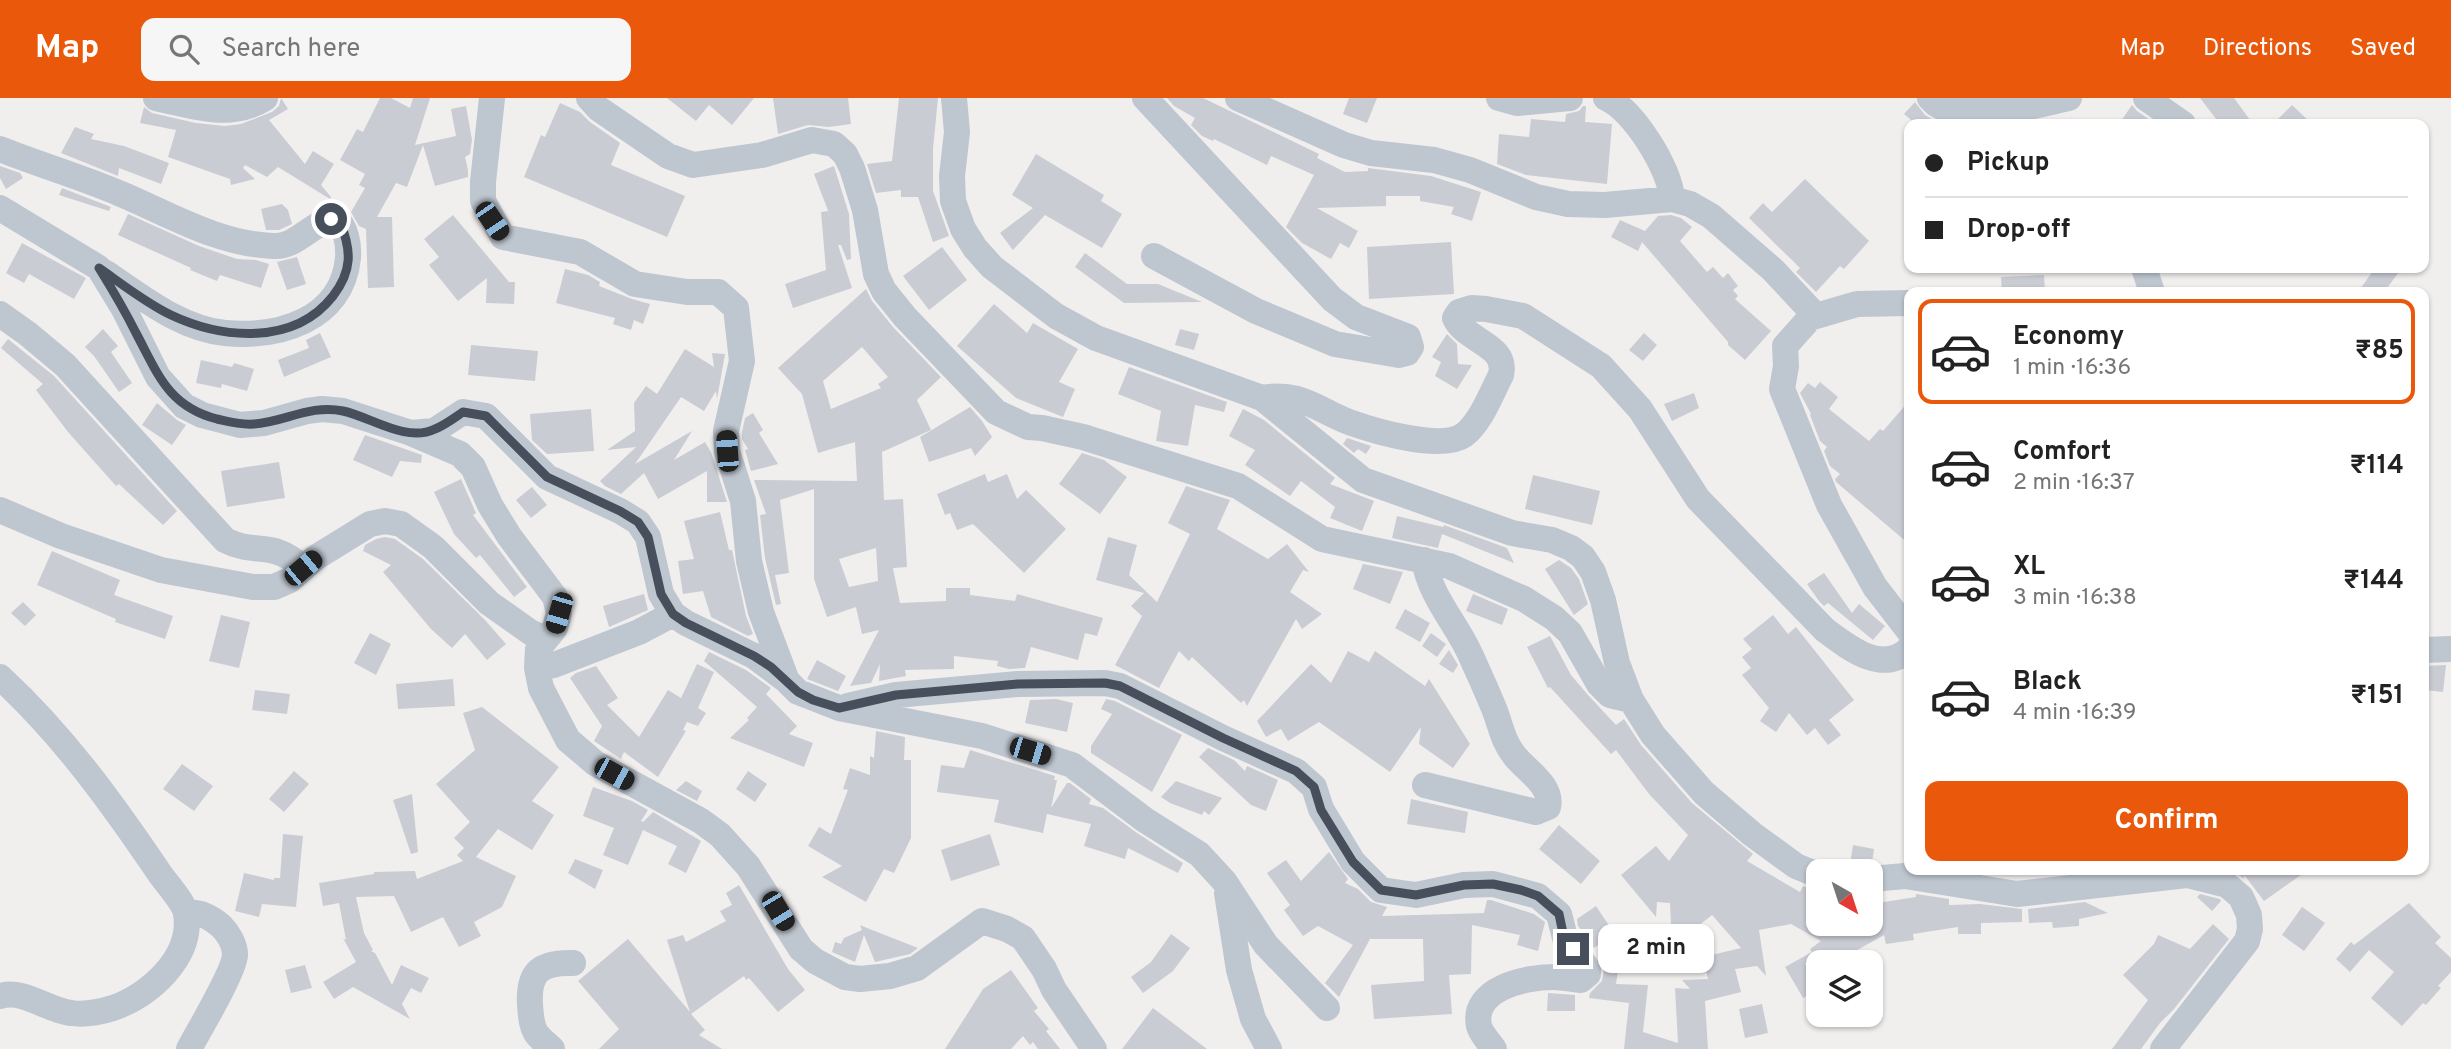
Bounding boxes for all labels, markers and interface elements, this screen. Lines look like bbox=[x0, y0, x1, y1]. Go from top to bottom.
search box bbox=[141, 18, 631, 81]
text: Map bbox=[35, 28, 99, 70]
icon: search bbox=[165, 30, 203, 68]
text: Search here bbox=[221, 33, 360, 66]
text: Map bbox=[2120, 34, 2165, 64]
text: Directions bbox=[2203, 34, 2312, 64]
text: Saved bbox=[2350, 34, 2416, 64]
text: Pickup bbox=[1967, 147, 2050, 180]
car bbox=[472, 198, 513, 244]
route start bbox=[315, 203, 347, 235]
text: Drop-off bbox=[1967, 214, 2070, 247]
icon: car bbox=[1929, 320, 1992, 383]
text: Economy bbox=[2013, 321, 2124, 354]
text: ₹85 bbox=[2355, 335, 2404, 368]
text: 1 min · 16:36 bbox=[2013, 354, 2131, 383]
car bbox=[716, 429, 739, 473]
icon: car bbox=[1929, 435, 1992, 498]
text: Comfort bbox=[2013, 436, 2111, 469]
text: ₹114 bbox=[2349, 450, 2404, 483]
text: 2 min · 16:37 bbox=[2013, 469, 2135, 498]
car bbox=[281, 546, 326, 590]
icon: car bbox=[1929, 550, 1992, 613]
text: XL bbox=[2013, 551, 2045, 584]
text: ₹144 bbox=[2343, 565, 2404, 598]
text: 3 min · 16:38 bbox=[2013, 584, 2137, 613]
car bbox=[544, 590, 575, 636]
icon: car bbox=[1929, 665, 1992, 728]
text: Black bbox=[2013, 666, 2082, 699]
text: ₹151 bbox=[2350, 680, 2404, 713]
text: 4 min · 16:39 bbox=[2013, 699, 2136, 728]
car bbox=[1007, 735, 1054, 767]
car bbox=[591, 755, 638, 793]
button: Confirm bbox=[1925, 781, 2408, 861]
north arrow bbox=[1806, 859, 1883, 936]
map controls bbox=[1806, 859, 1883, 1027]
car bbox=[759, 888, 798, 934]
callout: 2 min bbox=[1598, 924, 1713, 974]
route end bbox=[1557, 933, 1589, 965]
text: 2 min bbox=[1626, 934, 1686, 963]
button: layers bbox=[1806, 950, 1883, 1027]

